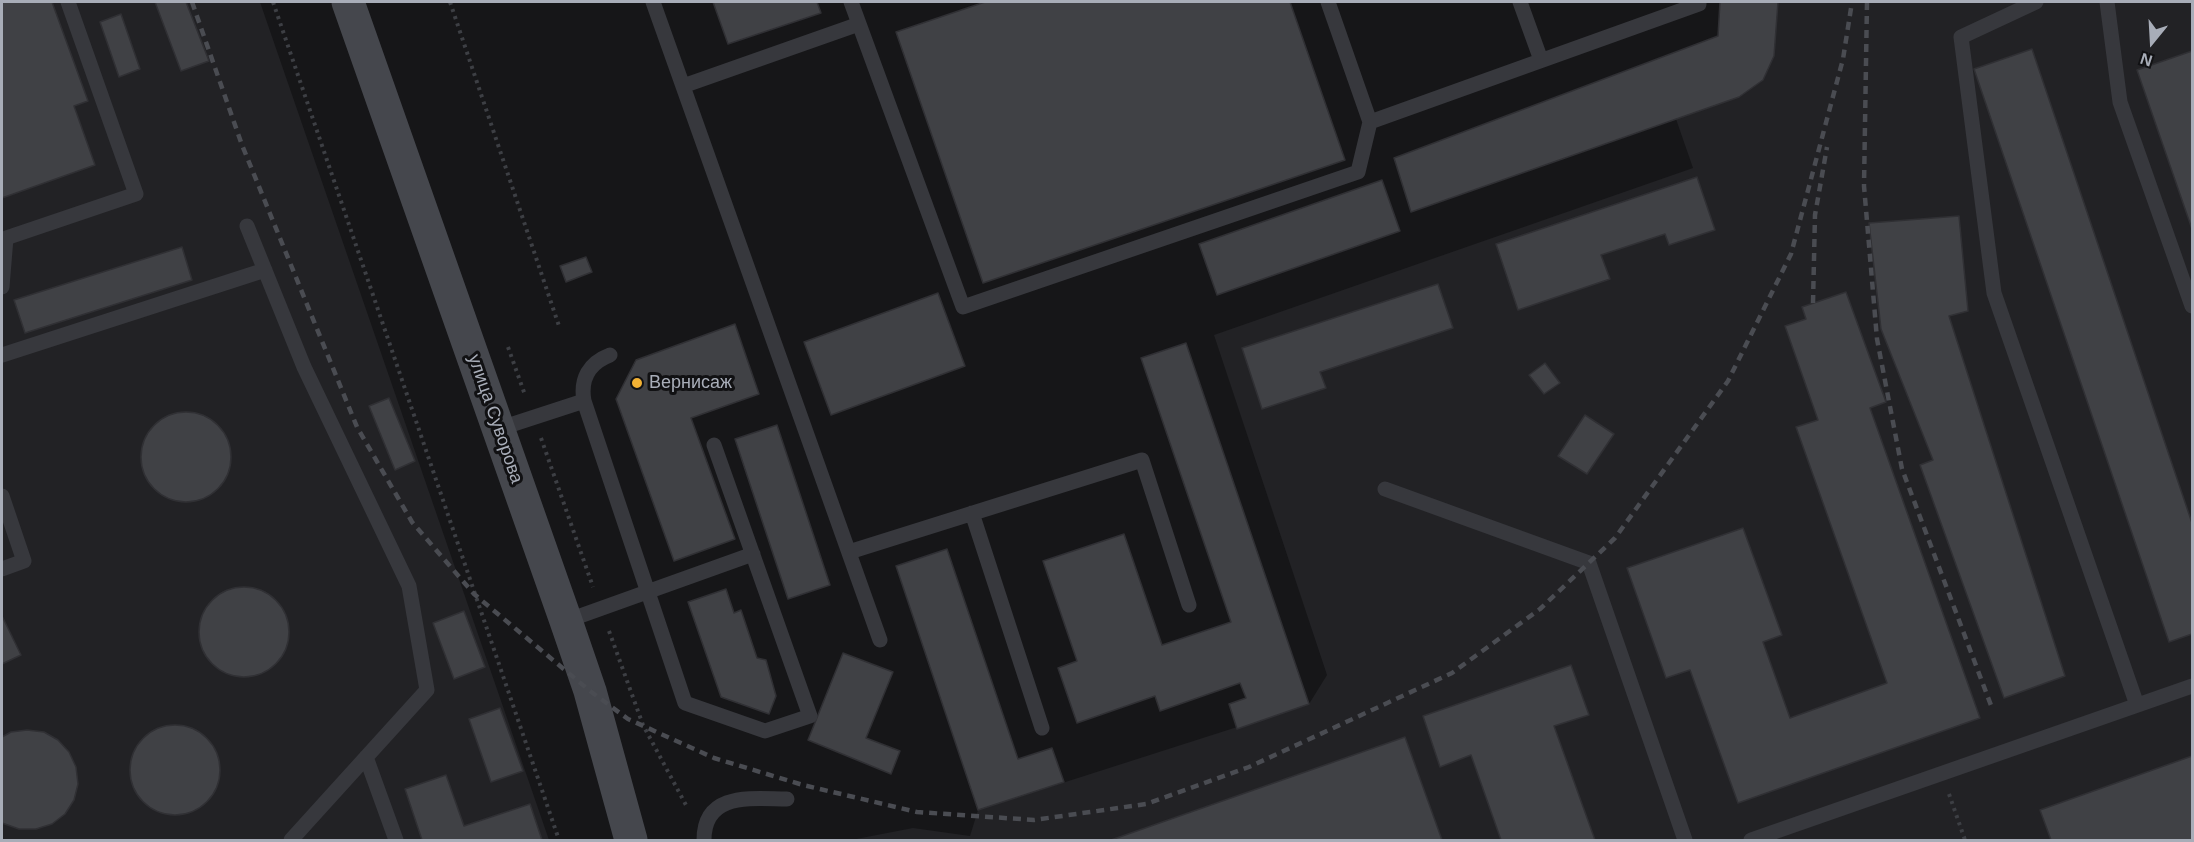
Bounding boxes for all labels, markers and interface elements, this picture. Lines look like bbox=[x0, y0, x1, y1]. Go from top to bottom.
north arrow bbox=[2122, 12, 2182, 72]
text: N bbox=[2138, 50, 2154, 69]
street label: улица Суворова bbox=[463, 352, 527, 486]
place label: Вернисаж bbox=[649, 372, 732, 394]
marker: Вернисаж bbox=[630, 376, 644, 390]

